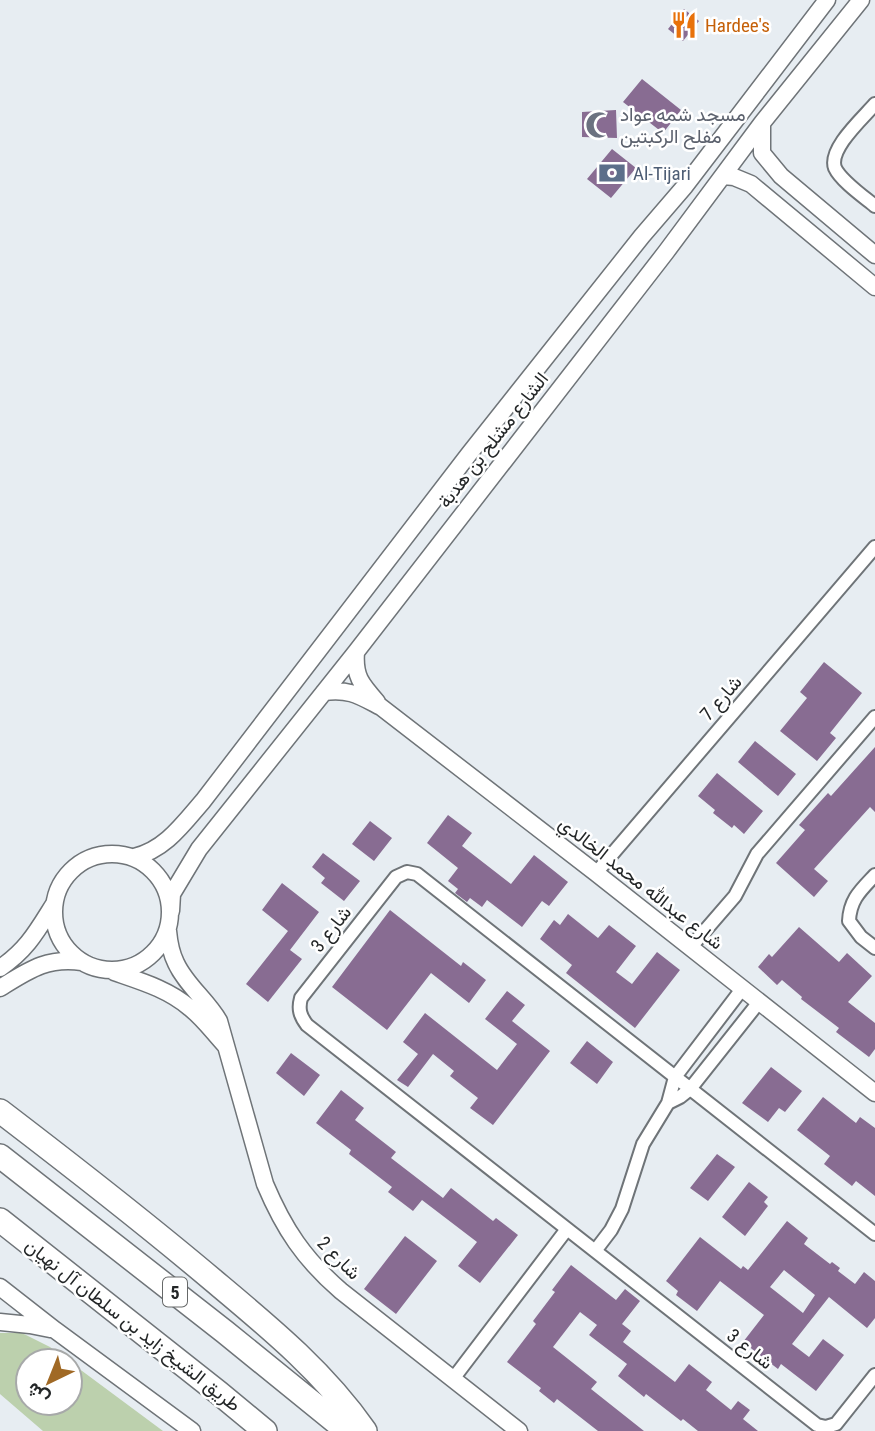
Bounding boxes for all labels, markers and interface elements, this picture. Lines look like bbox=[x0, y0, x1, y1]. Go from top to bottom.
restaurant icon: Hardee's bbox=[669, 10, 699, 40]
place label: Hardee's bbox=[705, 14, 770, 37]
place label: مسجد شمه عواد مفلح الركبتين bbox=[620, 103, 746, 150]
mosque icon: مسجد شمه عواد مفلح الركبتين bbox=[584, 110, 614, 140]
bank icon: Al-Tijari bbox=[597, 158, 627, 188]
place label: Al-Tijari bbox=[633, 162, 691, 185]
street label: الشارع مشلح بن هدبة bbox=[433, 368, 555, 514]
street label: شارع 7 bbox=[695, 671, 747, 726]
street label: شارع عبدالله محمد الخالدي bbox=[552, 812, 728, 958]
street label: شارع 3 bbox=[306, 901, 357, 957]
street label: شارع 2 bbox=[312, 1231, 366, 1285]
street label: طريق الشيخ زايد بن سلطان آل نهيان bbox=[21, 1234, 245, 1416]
road number: 5 bbox=[163, 1278, 187, 1307]
street label: شارع 3 bbox=[722, 1324, 778, 1375]
north arrow bbox=[14, 1347, 84, 1417]

